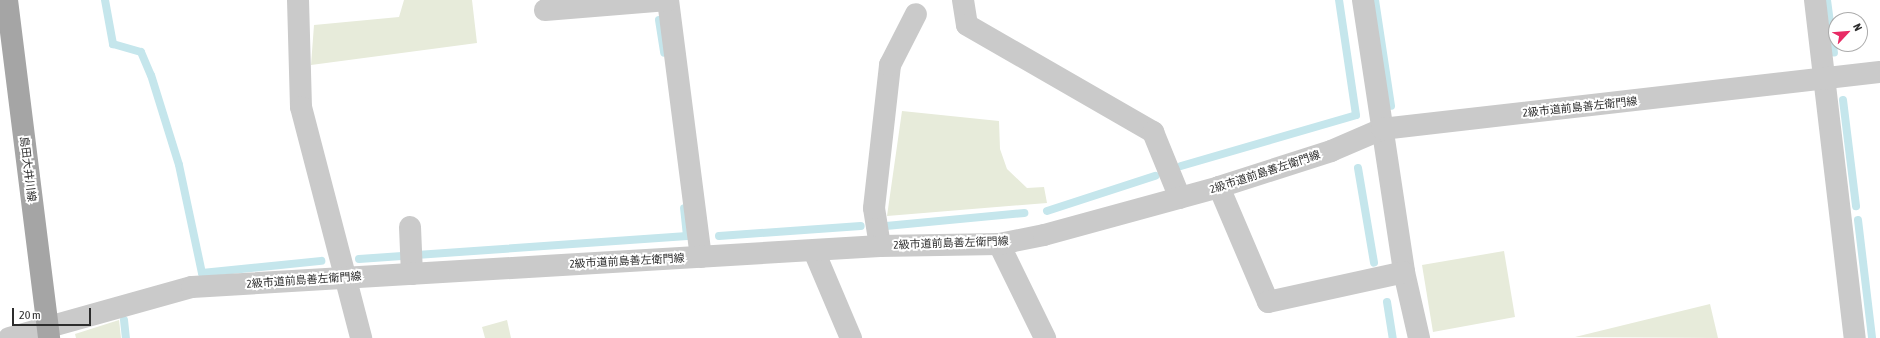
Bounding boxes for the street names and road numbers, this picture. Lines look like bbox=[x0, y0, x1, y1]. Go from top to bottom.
street label: 2級市道前島善左衛門線 bbox=[1522, 94, 1638, 120]
street label: 島田大井川線 bbox=[17, 135, 39, 203]
street label: 2級市道前島善左衛門線 bbox=[1208, 148, 1322, 196]
street label: 2級市道前島善左衛門線 bbox=[893, 234, 1009, 252]
street label: 2級市道前島善左衛門線 bbox=[569, 251, 685, 271]
street label: 2級市道前島善左衛門線 bbox=[246, 269, 362, 291]

